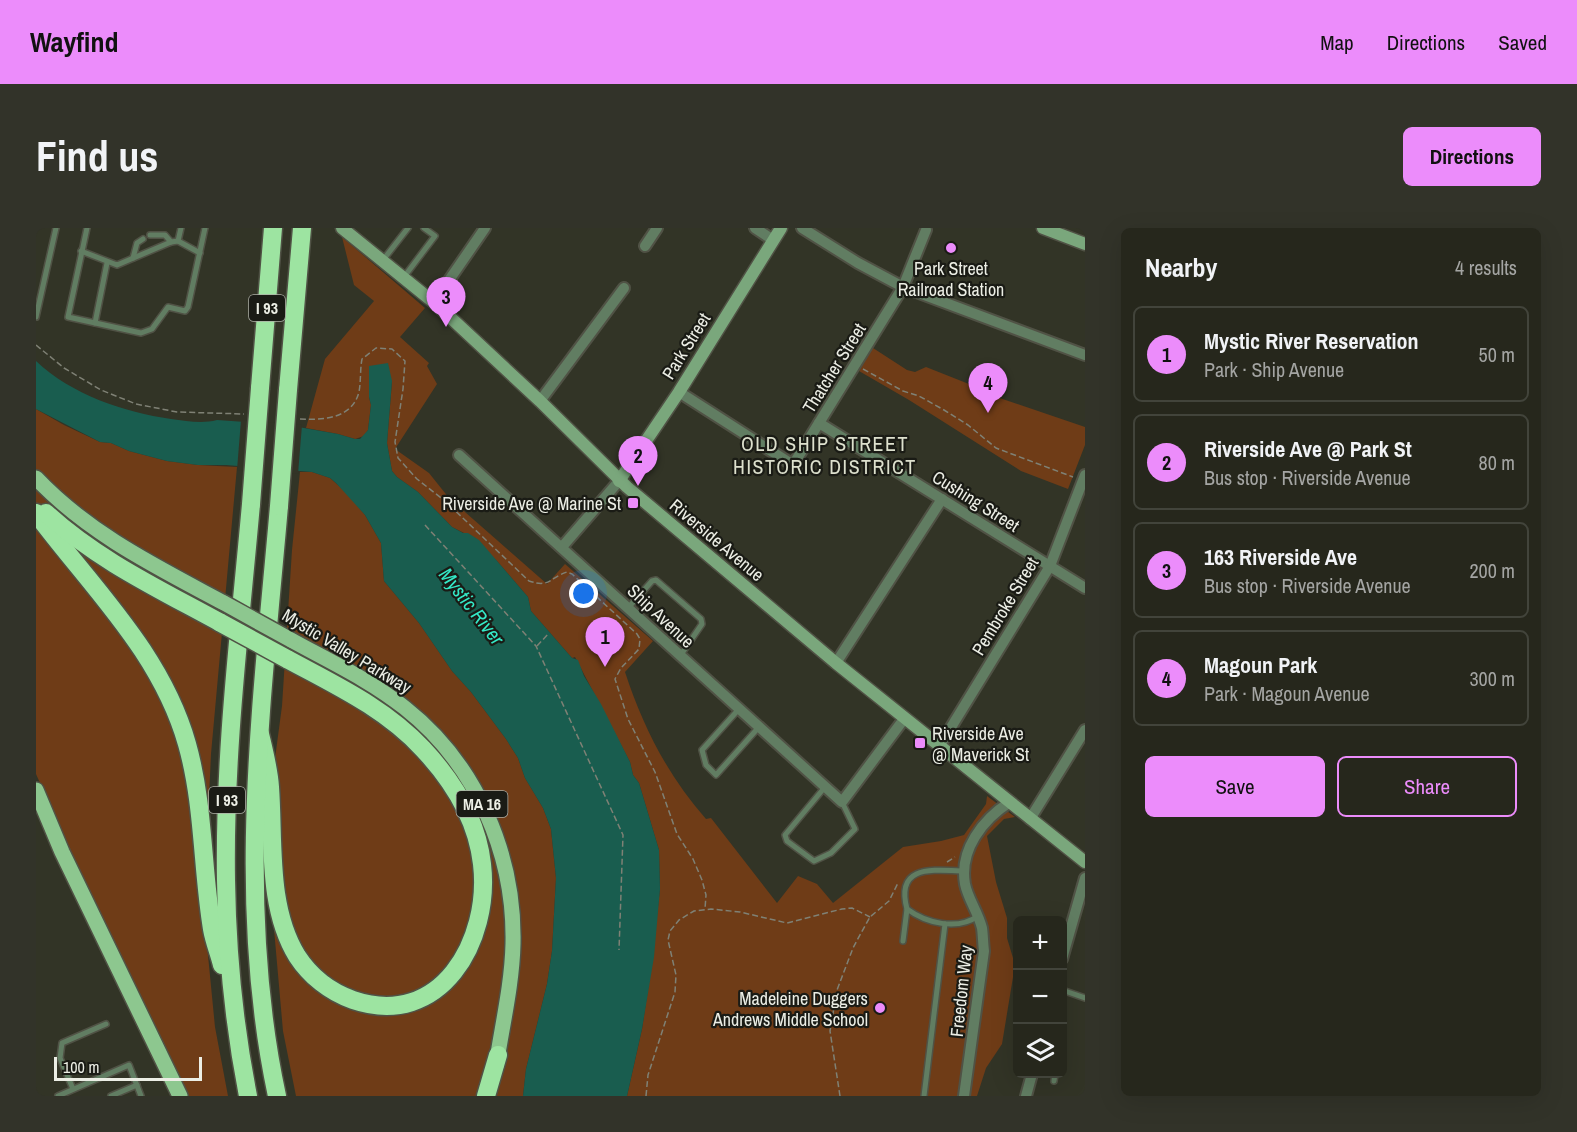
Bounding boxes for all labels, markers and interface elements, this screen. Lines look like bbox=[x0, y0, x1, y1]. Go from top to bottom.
text: Wayfind bbox=[30, 23, 118, 61]
text: Map bbox=[1320, 28, 1354, 57]
text: Directions bbox=[1387, 28, 1465, 57]
text: Saved bbox=[1498, 28, 1547, 57]
button: Directions bbox=[1403, 127, 1541, 186]
text: Find us bbox=[36, 128, 158, 184]
marker: Park Street Railroad Station bbox=[944, 241, 958, 255]
text: Nearby bbox=[1145, 250, 1217, 285]
text: 4 results bbox=[1455, 254, 1517, 281]
place label: Park Street Railroad Station bbox=[898, 256, 1004, 302]
pin: 3 bbox=[426, 278, 466, 327]
road number: I 93 bbox=[249, 295, 285, 321]
street label: Park Street bbox=[656, 308, 716, 384]
street label: Thatcher Street bbox=[796, 318, 872, 418]
text: Mystic River Reservation bbox=[1204, 326, 1419, 356]
text: 1 bbox=[1162, 341, 1171, 368]
text: 50 m bbox=[1479, 341, 1515, 368]
text: Park · Ship Avenue bbox=[1204, 356, 1344, 383]
pin: 4 bbox=[968, 364, 1008, 413]
district label: OLD SHIP STREET HISTORIC DISTRICT bbox=[733, 430, 917, 480]
text: Riverside Ave @ Park St bbox=[1204, 434, 1412, 464]
pin: 2 bbox=[618, 436, 658, 486]
text: 2 bbox=[1162, 449, 1171, 476]
text: 80 m bbox=[1479, 449, 1515, 476]
street label: Cushing Street bbox=[928, 464, 1024, 538]
text: Bus stop · Riverside Avenue bbox=[1204, 464, 1411, 491]
place label: Riverside Ave @ Marine St bbox=[442, 491, 621, 516]
street label: Riverside Avenue bbox=[664, 493, 770, 587]
marker: Riverside Ave @ Marine St bbox=[626, 496, 640, 510]
text: 163 Riverside Ave bbox=[1204, 542, 1357, 572]
street label: Pembroke Street bbox=[966, 552, 1044, 660]
text: 3 bbox=[1162, 557, 1171, 584]
text: 200 m bbox=[1469, 557, 1515, 584]
water label: Mystic River bbox=[433, 562, 511, 651]
text: Bus stop · Riverside Avenue bbox=[1204, 572, 1411, 599]
street label: Ship Avenue bbox=[622, 578, 700, 654]
your location bbox=[569, 579, 598, 608]
street label: Mystic Valley Parkway bbox=[278, 603, 417, 700]
pin: 1 bbox=[586, 618, 624, 667]
text: Magoun Park bbox=[1204, 650, 1317, 680]
text: 4 bbox=[1162, 665, 1171, 692]
text: 300 m bbox=[1469, 665, 1515, 692]
text: Park · Magoun Avenue bbox=[1204, 680, 1370, 707]
place label: Riverside Ave @ Maverick St bbox=[932, 721, 1029, 767]
marker: Riverside Ave @ Maverick St bbox=[913, 736, 927, 750]
button: Save bbox=[1145, 756, 1325, 817]
button: Share bbox=[1337, 756, 1517, 817]
road number: I 93 bbox=[209, 787, 245, 813]
road number: MA 16 bbox=[456, 791, 508, 817]
map controls bbox=[1013, 916, 1067, 1078]
button: + bbox=[1013, 916, 1067, 970]
street label: Freedom Way bbox=[944, 943, 978, 1038]
button: − bbox=[1013, 970, 1067, 1024]
place label: Madeleine Duggers Andrews Middle School bbox=[712, 986, 868, 1032]
marker: Madeleine Duggers Andrews Middle School bbox=[873, 1001, 887, 1015]
button: layers bbox=[1013, 1024, 1067, 1078]
scale bar bbox=[54, 1054, 202, 1082]
text: 100 m bbox=[63, 1056, 99, 1078]

